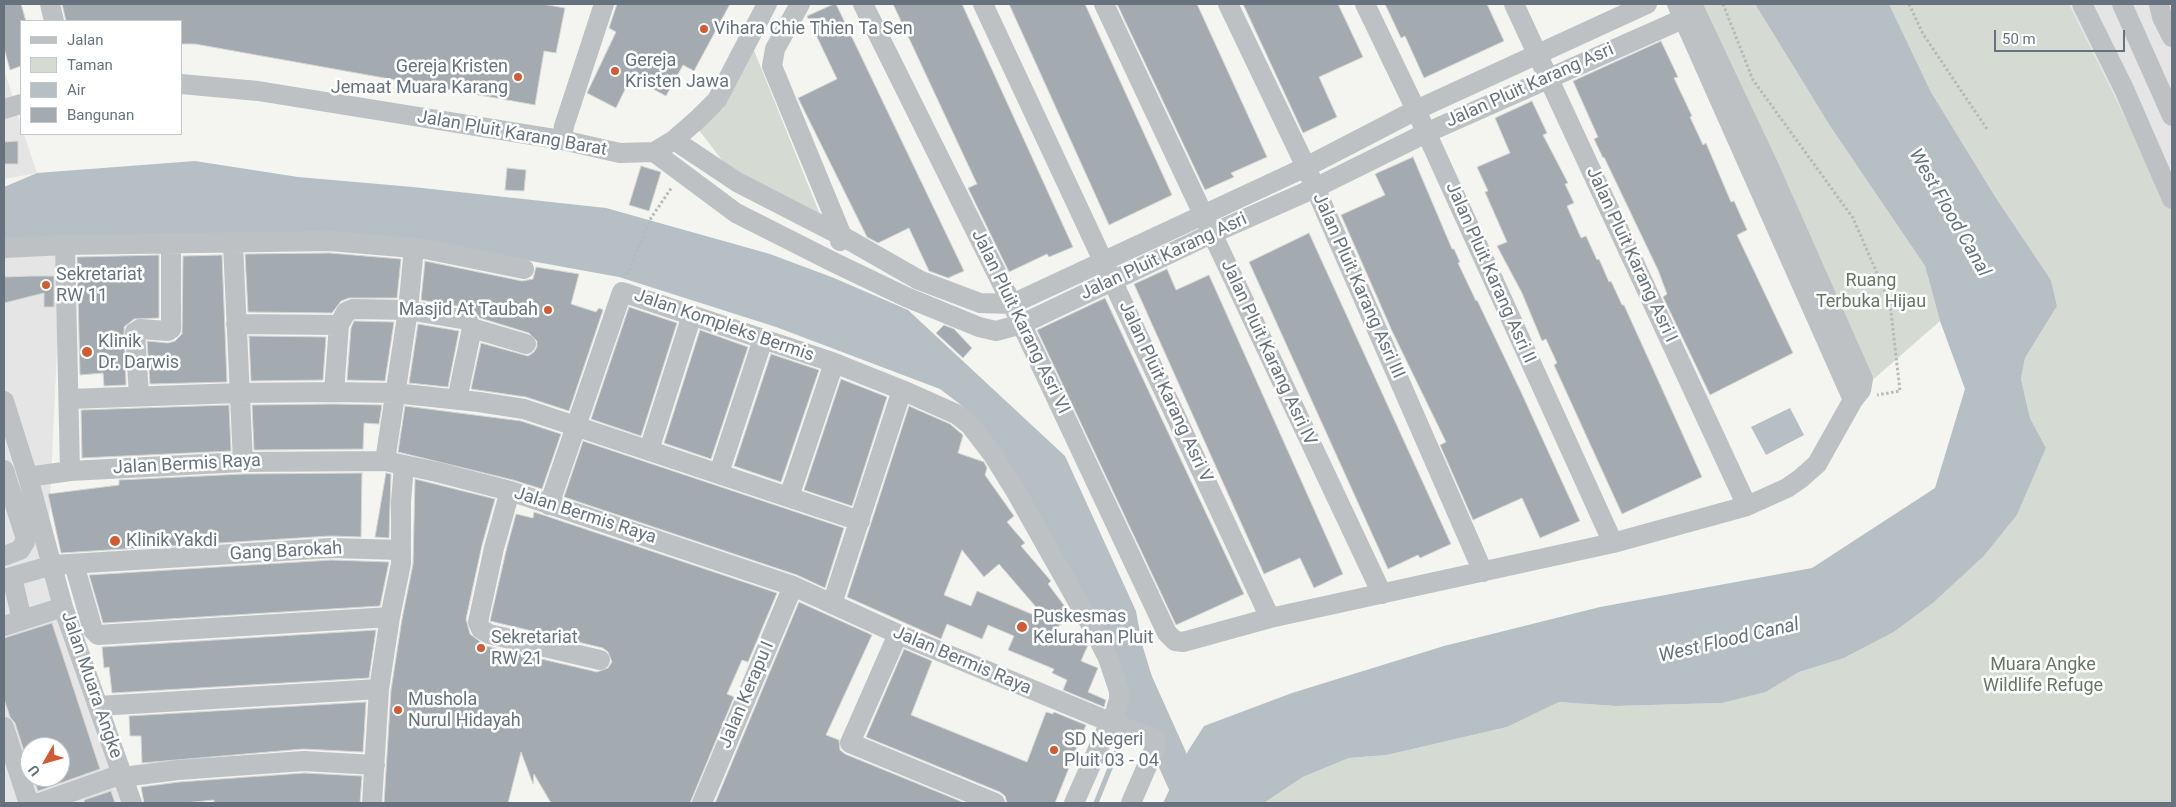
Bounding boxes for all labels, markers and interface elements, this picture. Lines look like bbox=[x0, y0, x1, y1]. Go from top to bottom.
place label: Vihara Chie Thien Ta Sen bbox=[714, 18, 913, 40]
legend bbox=[20, 20, 182, 135]
scale bar bbox=[1996, 20, 2127, 52]
marker: Vihara Chie Thien Ta Sen bbox=[698, 23, 710, 35]
text: 50 m bbox=[2002, 30, 2036, 48]
text: Jalan bbox=[67, 31, 104, 49]
street label: Jalan Pluit Karang Asri bbox=[1443, 39, 1617, 133]
place label: Gereja Kristen Jawa bbox=[625, 50, 729, 92]
text: Taman bbox=[67, 56, 113, 74]
place label: Gereja Kristen Jemaat Muara Karang bbox=[331, 56, 508, 98]
marker: Gereja Kristen Jawa bbox=[609, 65, 621, 77]
marker: Gereja Kristen Jemaat Muara Karang bbox=[512, 71, 524, 83]
text: Air bbox=[67, 81, 86, 99]
text: Bangunan bbox=[67, 106, 134, 124]
street label: Jalan Pluit Karang Barat bbox=[415, 107, 609, 161]
water label: West Flood Canal bbox=[1903, 145, 1995, 281]
street label: Jalan Pluit Karang Asri I bbox=[1581, 164, 1681, 346]
street label: Jalan Pluit Karang Asri II bbox=[1440, 179, 1540, 367]
street label: Jalan Pluit Karang Asri III bbox=[1307, 190, 1409, 382]
street label: Jalan Pluit Karang Asri bbox=[1077, 209, 1251, 305]
street label: Jalan Pluit Karang Asri VI bbox=[966, 226, 1074, 418]
street label: Jalan Pluit Karang Asri IV bbox=[1215, 257, 1321, 449]
place label: Sekretariat RW 11 bbox=[56, 264, 143, 306]
park label: Ruang Terbuka Hijau bbox=[1816, 270, 1926, 312]
marker: Sekretariat RW 11 bbox=[40, 279, 52, 291]
street label: Jalan Kompleks Bermis bbox=[631, 285, 817, 367]
street label: Jalan Pluit Karang Asri V bbox=[1114, 298, 1216, 486]
place label: Masjid At Taubah bbox=[399, 299, 538, 321]
marker: Masjid At Taubah bbox=[542, 304, 554, 316]
place label: Klinik Dr. Darwis bbox=[98, 331, 179, 374]
marker: Klinik Dr. Darwis bbox=[80, 345, 94, 359]
street label: Jalan Bermis Raya bbox=[113, 450, 261, 480]
street label: Jalan Bermis Raya bbox=[511, 483, 659, 549]
place label: Klinik Yakdi bbox=[126, 530, 217, 552]
marker: Klinik Yakdi bbox=[108, 534, 122, 548]
street label: Gang Barokah bbox=[229, 538, 343, 566]
place label: Puskesmas Kelurahan Pluit bbox=[1033, 606, 1153, 649]
street label: Jalan Muara Angke bbox=[56, 609, 126, 761]
water label: West Flood Canal bbox=[1657, 614, 1801, 668]
marker: Puskesmas Kelurahan Pluit bbox=[1015, 620, 1029, 634]
street label: Jalan Bermis Raya bbox=[890, 622, 1034, 700]
place label: Sekretariat RW 21 bbox=[491, 627, 578, 670]
street label: Jalan Kerapu I bbox=[715, 638, 779, 752]
marker: Sekretariat RW 21 bbox=[475, 642, 487, 654]
park label: Muara Angke Wildlife Refuge bbox=[1983, 654, 2103, 696]
place label: Mushola Nurul Hidayah bbox=[408, 689, 521, 732]
marker: Mushola Nurul Hidayah bbox=[392, 704, 404, 716]
place label: SD Negeri Pluit 03 - 04 bbox=[1064, 729, 1159, 772]
north arrow bbox=[20, 737, 70, 787]
marker: SD Negeri Pluit 03 - 04 bbox=[1048, 744, 1060, 756]
text: U bbox=[25, 762, 43, 779]

